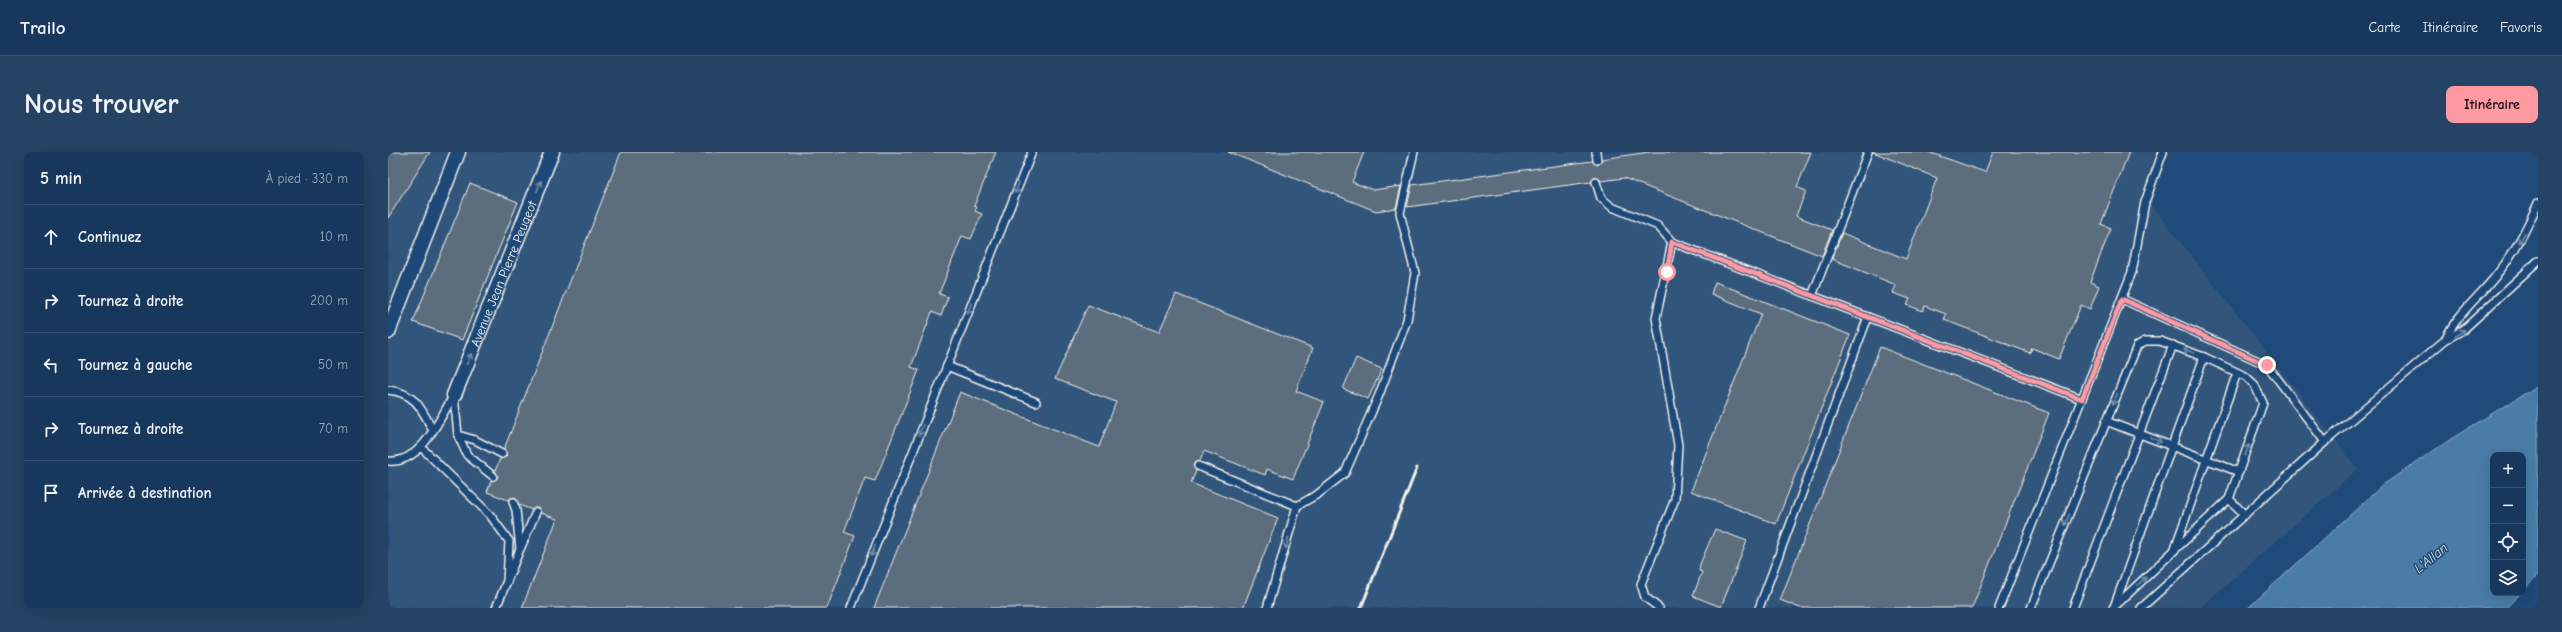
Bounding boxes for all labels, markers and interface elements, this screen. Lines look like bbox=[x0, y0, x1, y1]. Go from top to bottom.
text: Trailo bbox=[20, 17, 66, 39]
text: Carte bbox=[2369, 19, 2401, 36]
text: Itinéraire bbox=[2423, 19, 2478, 36]
text: Favoris bbox=[2500, 19, 2542, 36]
button: Itinéraire bbox=[2446, 86, 2538, 123]
text: Nous trouver bbox=[24, 88, 179, 120]
text: 5 min bbox=[40, 169, 82, 188]
text: À pied · 330 m bbox=[266, 171, 348, 186]
one-way arrow bbox=[535, 181, 543, 193]
one-way arrow bbox=[1013, 182, 1021, 194]
street label: Avenue Jean Pierre Peugeot bbox=[467, 197, 540, 349]
icon: ahead bbox=[40, 226, 62, 248]
text: Continuez bbox=[78, 228, 141, 246]
text: 10 m bbox=[320, 229, 348, 244]
one-way arrow bbox=[2518, 232, 2525, 244]
route start bbox=[1658, 263, 1676, 281]
icon: right bbox=[40, 290, 62, 312]
text: Tournez à droite bbox=[78, 292, 183, 310]
text: 200 m bbox=[310, 293, 348, 308]
one-way arrow bbox=[965, 303, 973, 315]
one-way arrow bbox=[2454, 329, 2465, 337]
one-way arrow bbox=[2183, 347, 2195, 355]
one-way arrow bbox=[466, 353, 474, 365]
icon: left bbox=[40, 354, 62, 376]
text: Tournez à gauche bbox=[78, 356, 192, 374]
route end bbox=[2258, 356, 2276, 374]
text: 50 m bbox=[318, 357, 348, 372]
one-way arrow bbox=[2111, 393, 2119, 405]
icon: right bbox=[40, 418, 62, 440]
text: Tournez à droite bbox=[78, 420, 183, 438]
text: 70 m bbox=[319, 421, 348, 436]
one-way arrow bbox=[917, 423, 925, 435]
one-way arrow bbox=[2149, 437, 2161, 444]
one-way arrow bbox=[2244, 444, 2252, 456]
map controls bbox=[2490, 452, 2526, 596]
button: + bbox=[2490, 452, 2526, 488]
icon: arrive bbox=[40, 482, 62, 504]
text: Arrivée à destination bbox=[78, 484, 212, 502]
button: − bbox=[2490, 488, 2526, 524]
one-way arrow bbox=[2062, 513, 2070, 525]
button: locate bbox=[2490, 524, 2526, 560]
one-way arrow bbox=[1283, 537, 1290, 550]
water label: L'Allan bbox=[2411, 539, 2452, 577]
one-way arrow bbox=[869, 544, 877, 556]
button: layers bbox=[2490, 560, 2526, 596]
one-way arrow bbox=[2136, 577, 2146, 586]

